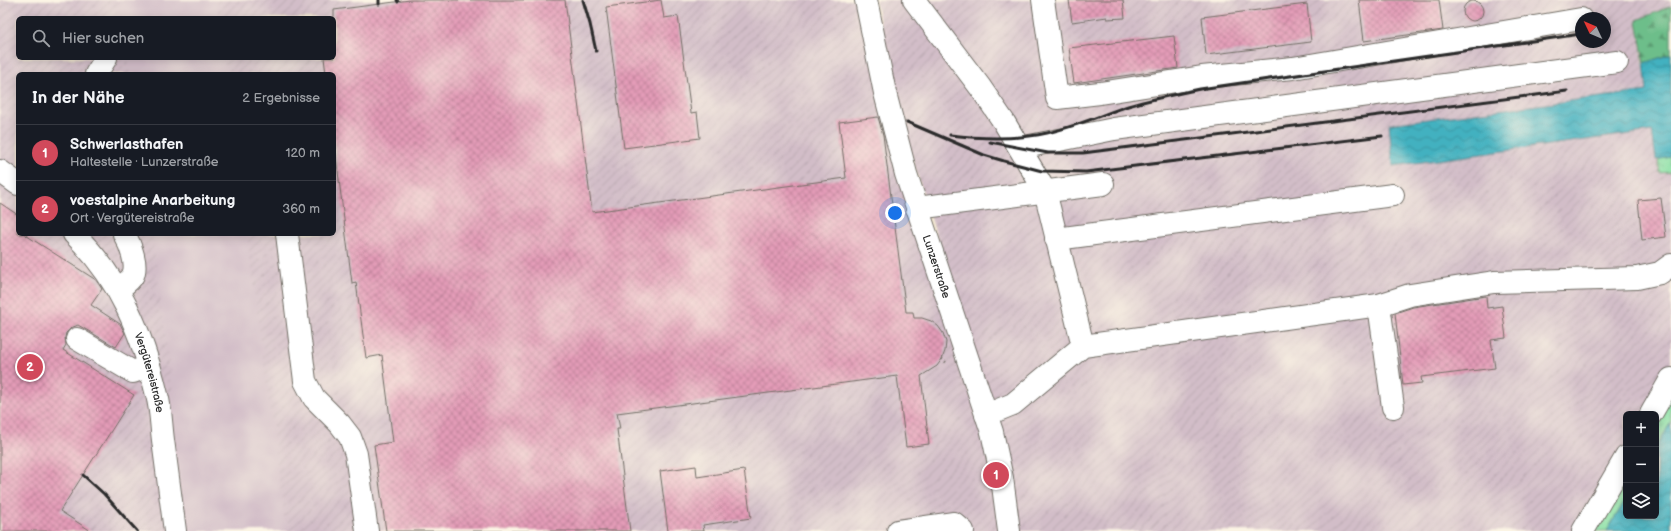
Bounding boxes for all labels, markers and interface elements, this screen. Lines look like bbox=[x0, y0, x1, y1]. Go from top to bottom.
north arrow bbox=[1575, 12, 1611, 48]
search box bbox=[16, 16, 336, 60]
icon: search bbox=[30, 27, 52, 49]
text: Hier suchen bbox=[62, 29, 144, 48]
text: In der Nähe bbox=[32, 88, 125, 108]
text: 2 Ergebnisse bbox=[242, 90, 320, 106]
text: Schwerlasthafen bbox=[70, 135, 183, 154]
text: 1 bbox=[42, 145, 48, 161]
text: 120 m bbox=[285, 145, 320, 161]
text: Haltestelle · Lunzerstraße bbox=[70, 154, 218, 170]
text: voestalpine Anarbeitung bbox=[70, 191, 235, 210]
text: 2 bbox=[41, 201, 49, 217]
text: 360 m bbox=[282, 201, 320, 217]
your location bbox=[885, 203, 905, 223]
text: Ort · Vergütereistraße bbox=[70, 210, 194, 226]
street label: Lunzerstraße bbox=[920, 233, 953, 300]
street label: Vergütereistraße bbox=[131, 331, 166, 414]
pin: 2 bbox=[17, 352, 43, 382]
map controls bbox=[1623, 411, 1659, 519]
button: + bbox=[1623, 411, 1659, 447]
button: − bbox=[1623, 447, 1659, 483]
pin: 1 bbox=[983, 460, 1009, 490]
button: layers bbox=[1623, 483, 1659, 519]

